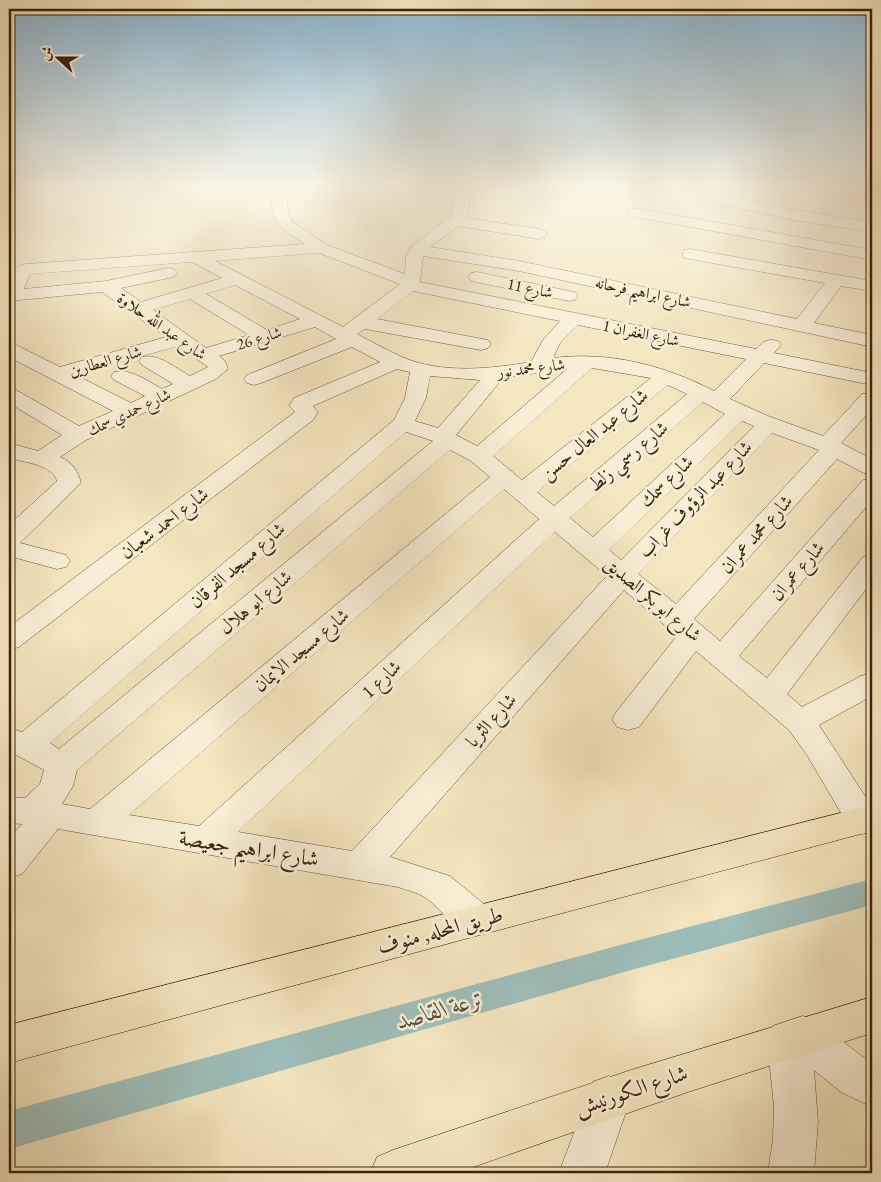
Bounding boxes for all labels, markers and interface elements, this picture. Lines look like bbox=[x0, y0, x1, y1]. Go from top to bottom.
north arrow bbox=[32, 32, 82, 82]
text: ش bbox=[35, 44, 57, 63]
street label: شارع ابراهيم فرحانه bbox=[592, 272, 693, 318]
street label: شارع 11 bbox=[505, 273, 555, 306]
street label: شارع عبد الله حلاوة bbox=[111, 286, 212, 367]
street label: شارع الغفران 1 bbox=[600, 315, 681, 354]
street label: شارع 26 bbox=[234, 321, 285, 358]
street label: شارع العطارين bbox=[66, 341, 145, 384]
street label: شارع محمد نور bbox=[494, 353, 567, 386]
street label: شارع حمدي سمك bbox=[84, 383, 175, 443]
street label: شارع عبد العال حسن bbox=[535, 383, 655, 488]
street label: شارع رسمي زلط bbox=[583, 415, 677, 502]
street label: شارع عبد الرؤوف غراب bbox=[632, 435, 760, 565]
street label: شارع سمك bbox=[633, 449, 701, 515]
street label: شارع احمد شعبان bbox=[114, 481, 215, 567]
street label: شارع محمد عمران bbox=[714, 489, 800, 581]
street label: شارع مسجد الفرقان bbox=[184, 516, 292, 616]
street label: شارع عمران bbox=[764, 536, 832, 608]
street label: شارع ابو بكر الصديق bbox=[597, 551, 707, 649]
street label: شارع ابو هلال bbox=[213, 564, 299, 642]
street label: شارع مسجد الايمان bbox=[248, 603, 356, 700]
street label: شارع 1 bbox=[356, 654, 408, 706]
street label: شارع الثريا bbox=[460, 688, 524, 755]
street label: شارع ابراهيم جعيصة bbox=[176, 823, 321, 880]
street label: طريق المحله, منوف bbox=[374, 899, 506, 961]
water label: ترعة القاصد bbox=[393, 982, 487, 1036]
street label: شارع الكورنيش bbox=[571, 1058, 693, 1126]

